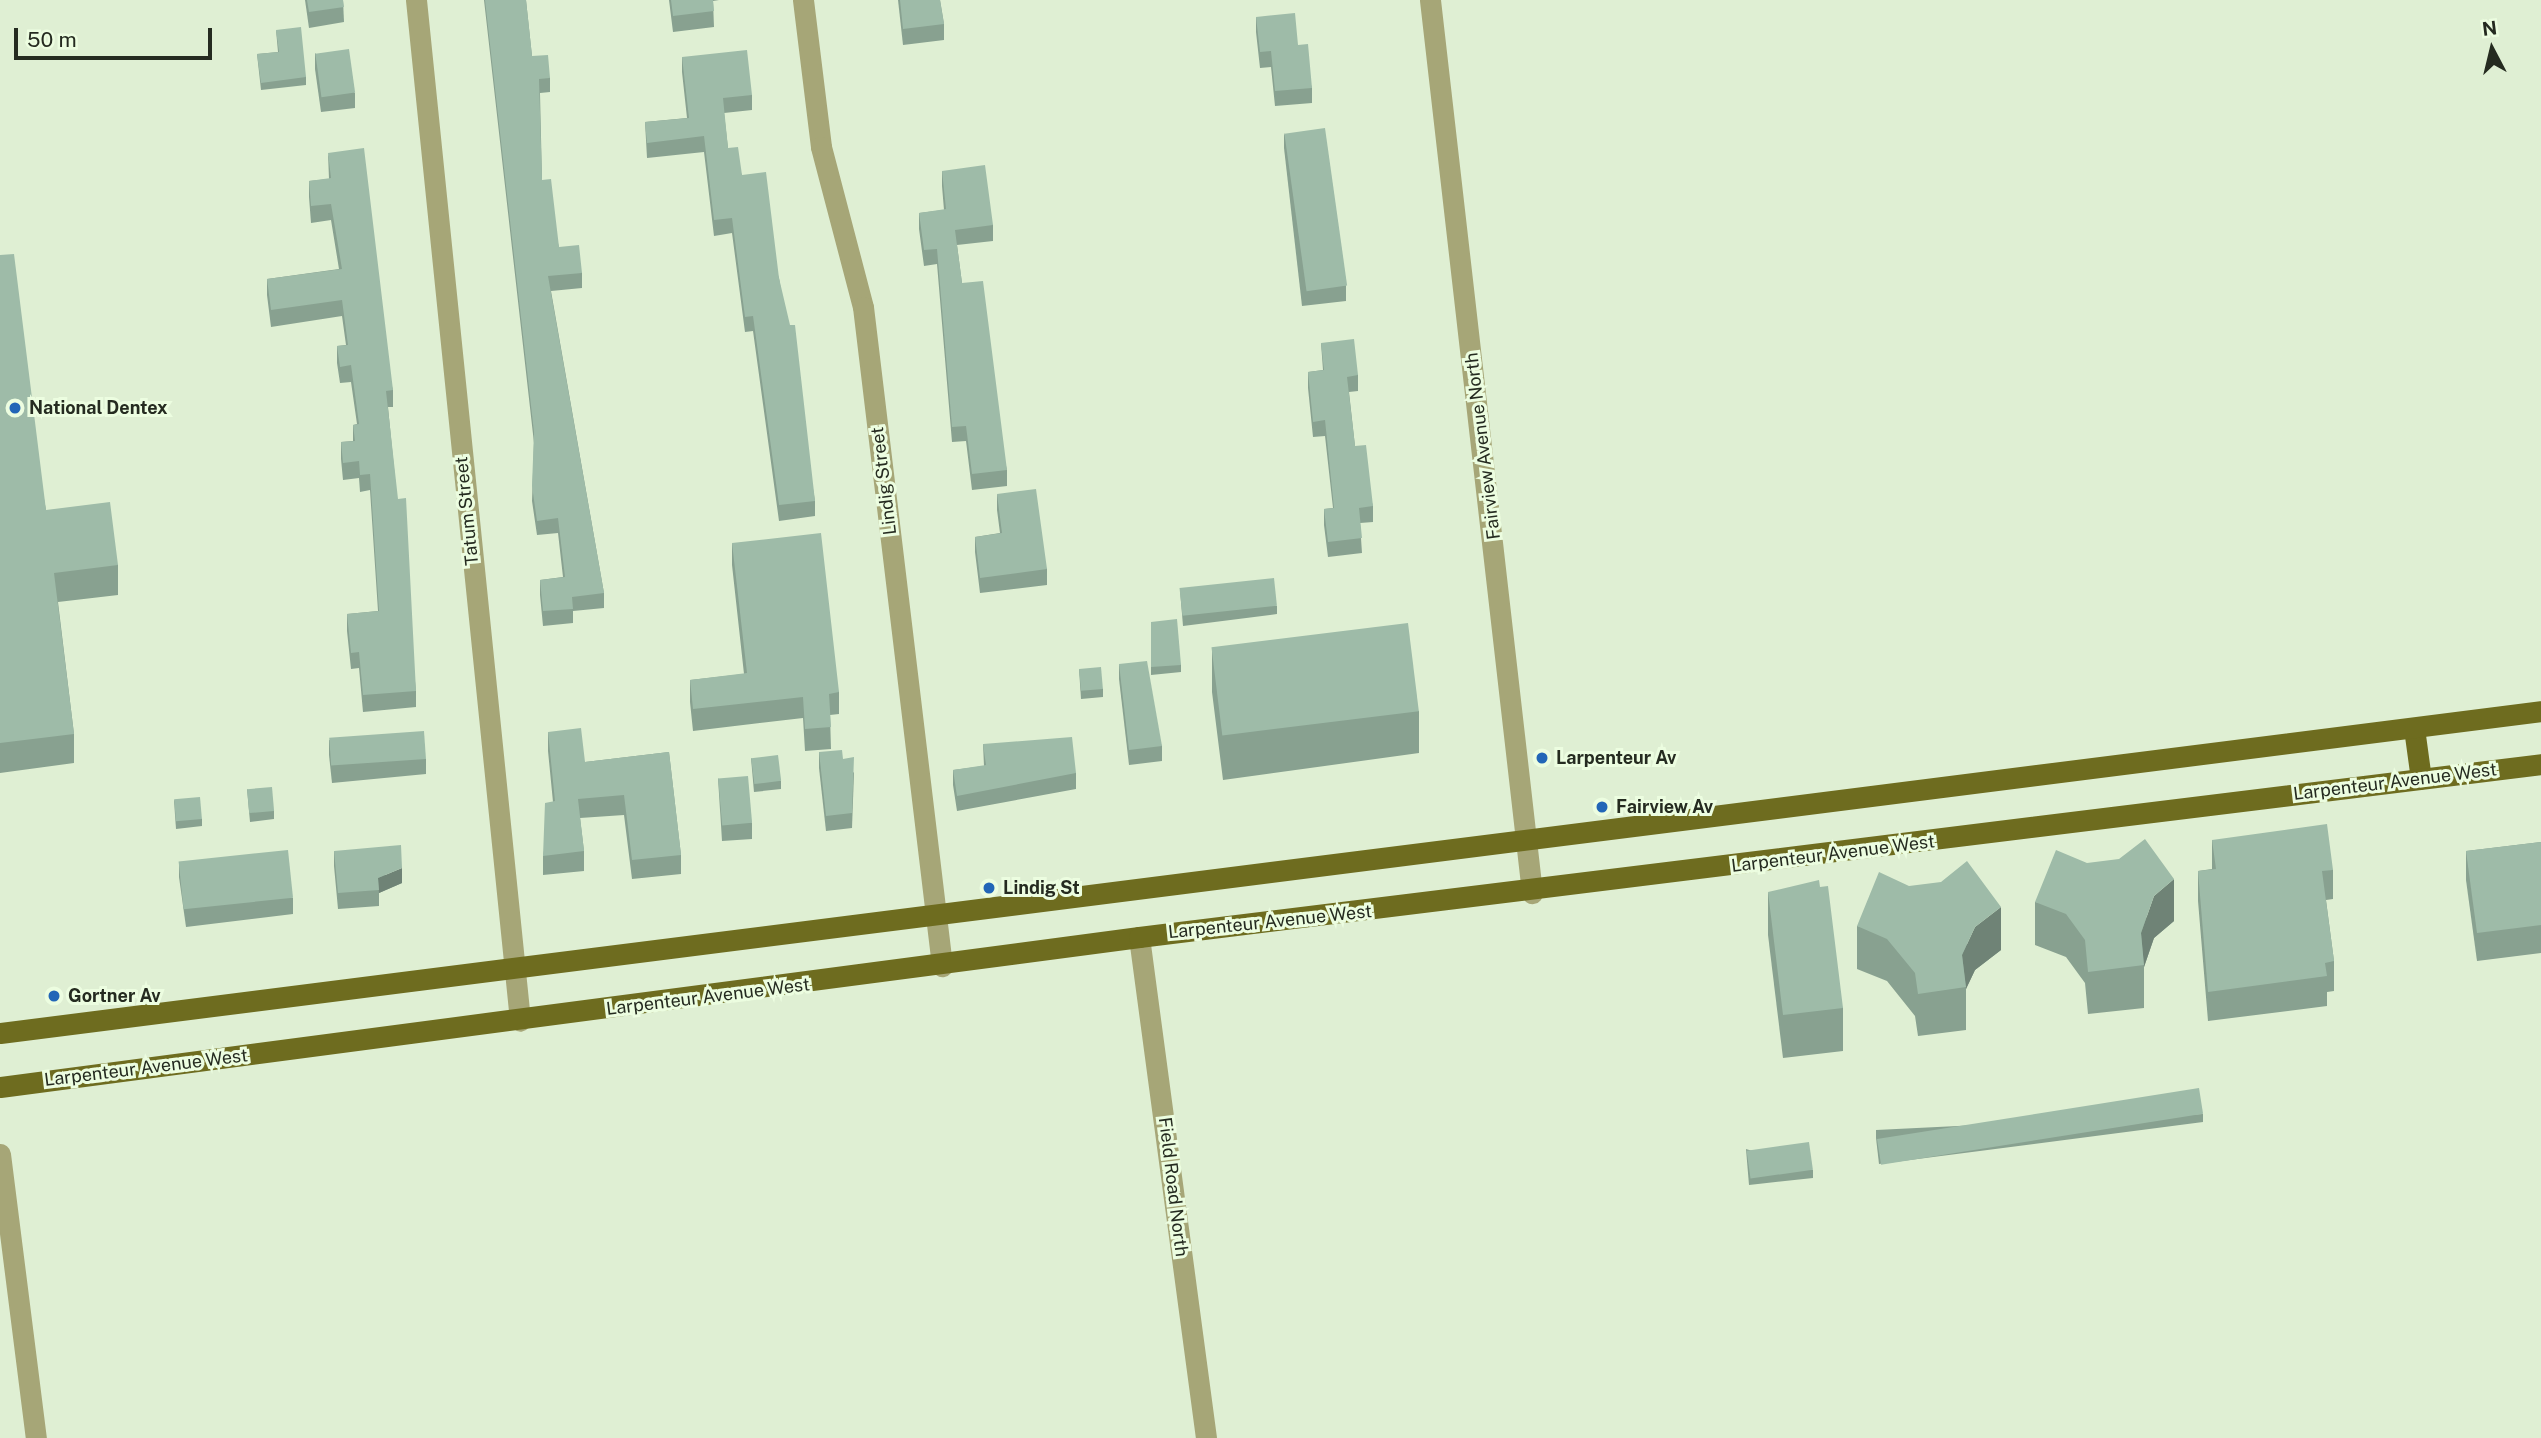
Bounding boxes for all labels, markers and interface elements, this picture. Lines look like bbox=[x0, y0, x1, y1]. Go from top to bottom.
scale bar bbox=[18, 14, 215, 58]
north arrow bbox=[2457, 14, 2527, 84]
text: N bbox=[2481, 16, 2498, 40]
text: 50 m bbox=[27, 27, 77, 52]
street label: Fairview Avenue North bbox=[1461, 351, 1505, 541]
place label: National Dentex bbox=[29, 397, 167, 419]
marker: National Dentex bbox=[7, 400, 23, 416]
street label: Lindig Street bbox=[867, 426, 901, 536]
street label: Tatum Street bbox=[451, 456, 483, 566]
place label: Larpenteur Av bbox=[1556, 747, 1676, 769]
marker: Larpenteur Av bbox=[1534, 750, 1550, 766]
street label: Larpenteur Avenue West bbox=[2292, 759, 2498, 805]
place label: Fairview Av bbox=[1616, 796, 1713, 818]
marker: Fairview Av bbox=[1594, 799, 1610, 815]
street label: Larpenteur Avenue West bbox=[1730, 831, 1936, 877]
place label: Lindig St bbox=[1003, 877, 1080, 899]
marker: Lindig St bbox=[981, 880, 997, 896]
street label: Larpenteur Avenue West bbox=[1167, 901, 1373, 943]
street label: Larpenteur Avenue West bbox=[605, 974, 811, 1020]
place label: Gortner Av bbox=[68, 985, 161, 1007]
marker: Gortner Av bbox=[46, 988, 62, 1004]
street label: Larpenteur Avenue West bbox=[43, 1045, 249, 1091]
street label: Field Road North bbox=[1154, 1116, 1192, 1258]

